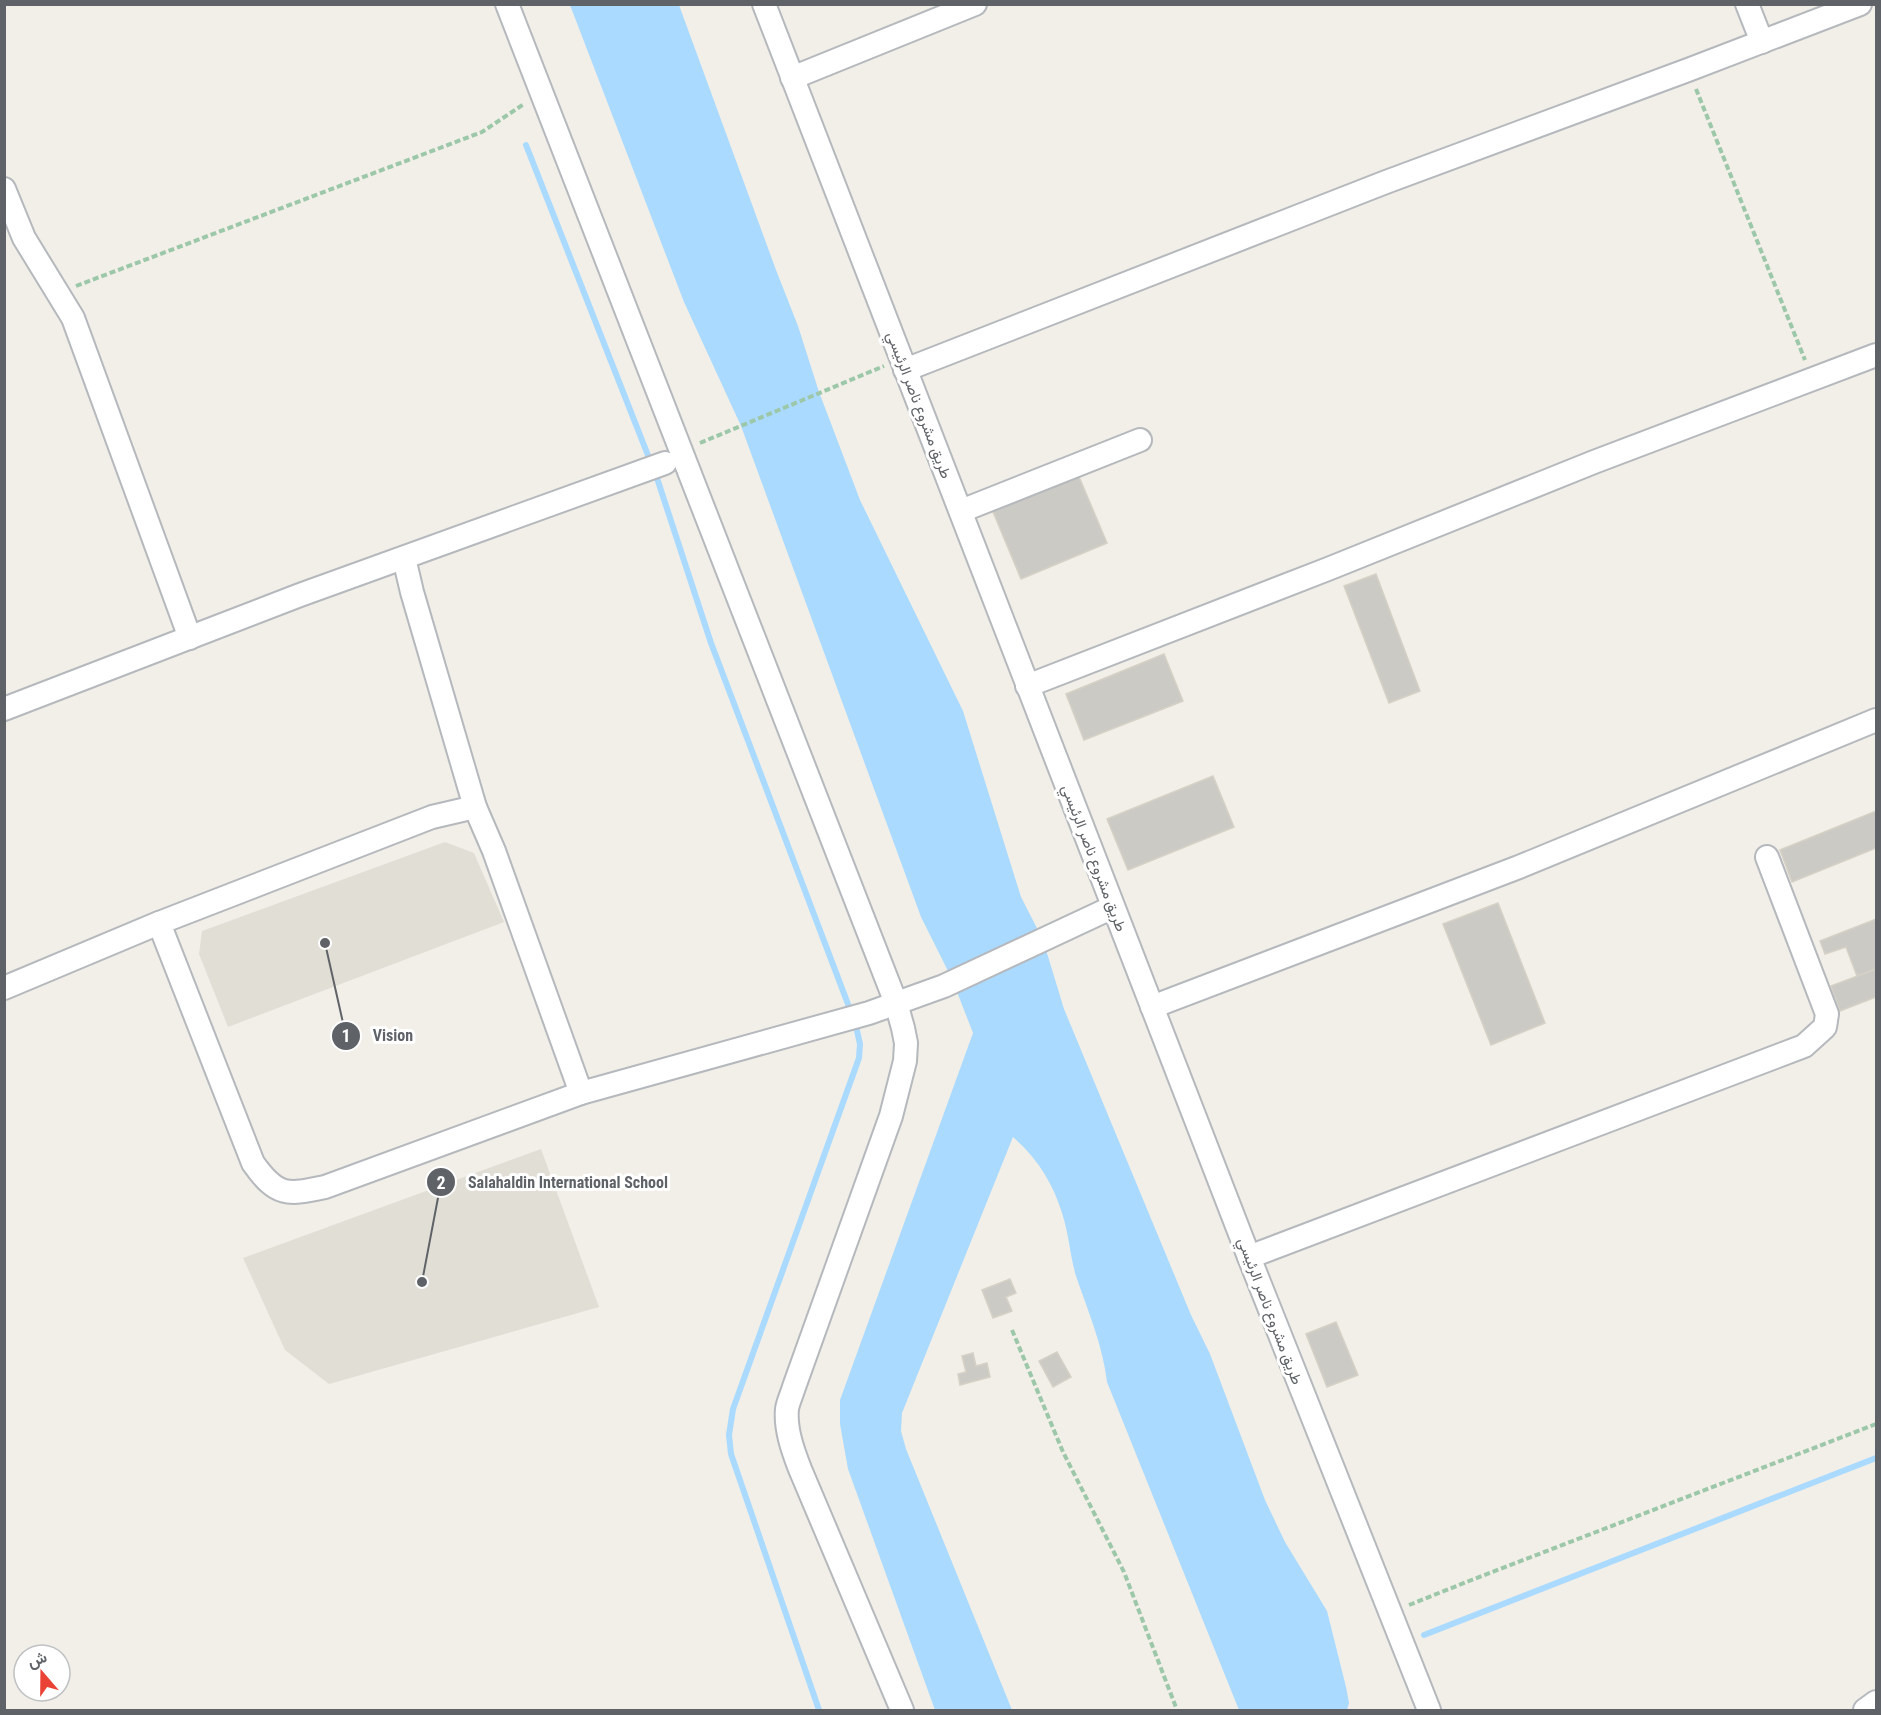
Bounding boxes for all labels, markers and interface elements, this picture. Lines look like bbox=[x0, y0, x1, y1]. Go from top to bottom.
street label: طريق مشروع ناصر الرئيسي bbox=[879, 329, 955, 483]
street label: طريق مشروع ناصر الرئيسي bbox=[1054, 782, 1130, 936]
callout: Vision bbox=[331, 1019, 426, 1053]
text: 1 bbox=[341, 1025, 351, 1046]
text: Vision bbox=[373, 1026, 413, 1045]
callout: Salahaldin International School bbox=[426, 1165, 680, 1199]
text: 2 bbox=[436, 1172, 446, 1193]
text: Salahaldin International School bbox=[468, 1173, 668, 1192]
street label: طريق مشروع ناصر الرئيسي bbox=[1230, 1235, 1306, 1389]
north arrow bbox=[12, 1643, 72, 1703]
text: ش bbox=[25, 1647, 49, 1672]

